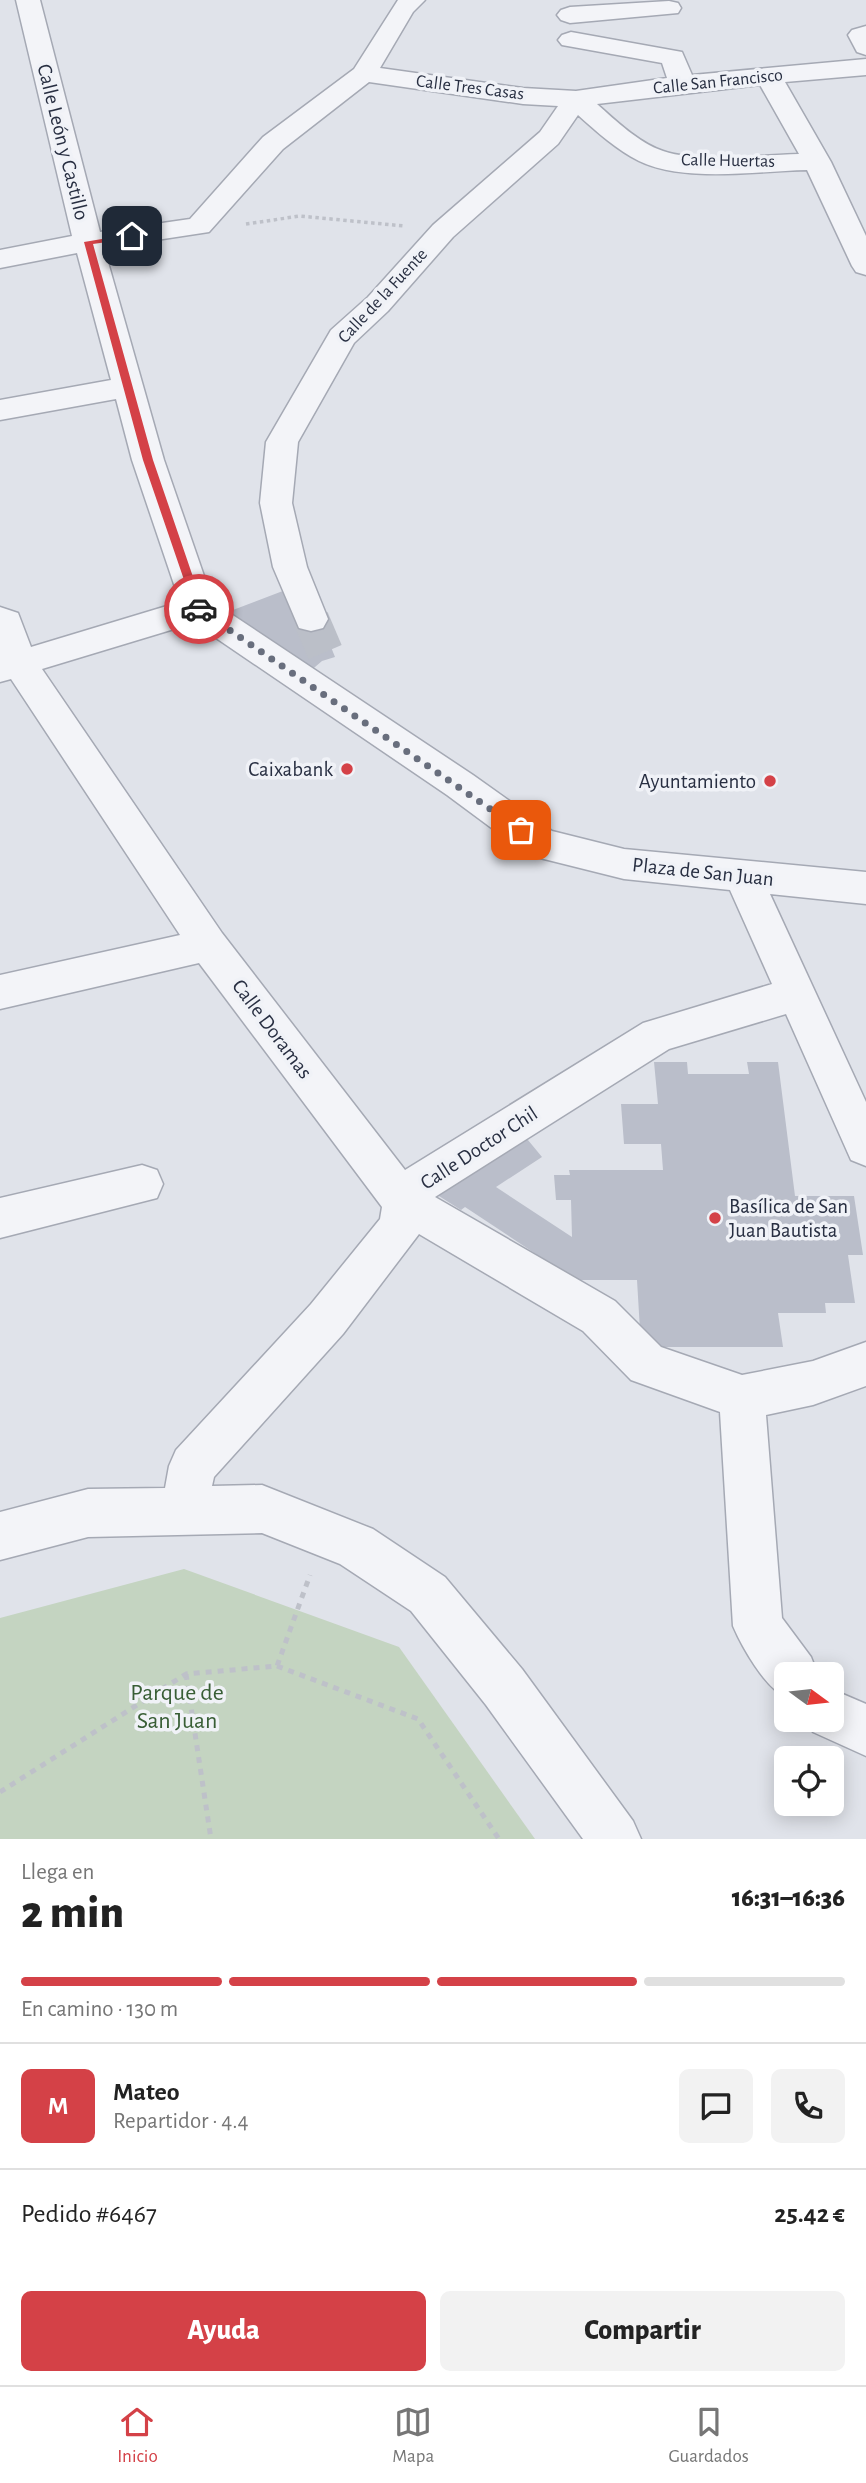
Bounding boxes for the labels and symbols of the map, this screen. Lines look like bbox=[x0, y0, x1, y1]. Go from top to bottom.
street label: Calle León y Castillo bbox=[33, 62, 93, 222]
street label: Calle San Francisco bbox=[652, 66, 784, 98]
street label: Calle Tres Casas bbox=[415, 72, 525, 104]
street label: Calle Huertas bbox=[681, 151, 775, 171]
pin bbox=[102, 206, 162, 266]
street label: Calle de la Fuente bbox=[335, 245, 431, 347]
courier bbox=[164, 574, 234, 644]
place label: Caixabank bbox=[248, 759, 333, 780]
marker: Caixabank bbox=[339, 761, 355, 777]
place label: Ayuntamiento bbox=[639, 771, 756, 792]
marker: Ayuntamiento bbox=[762, 773, 778, 789]
pin bbox=[491, 800, 551, 860]
street label: Plaza de San Juan bbox=[631, 854, 775, 890]
street label: Calle Doramas bbox=[228, 975, 316, 1083]
street label: Calle Doctor Chil bbox=[417, 1102, 541, 1194]
place label: Basílica de San Juan Bautista bbox=[729, 1196, 848, 1241]
marker: Basílica de San Juan Bautista bbox=[707, 1210, 723, 1226]
north arrow bbox=[774, 1662, 844, 1732]
park label: Parque de San Juan bbox=[130, 1681, 224, 1733]

